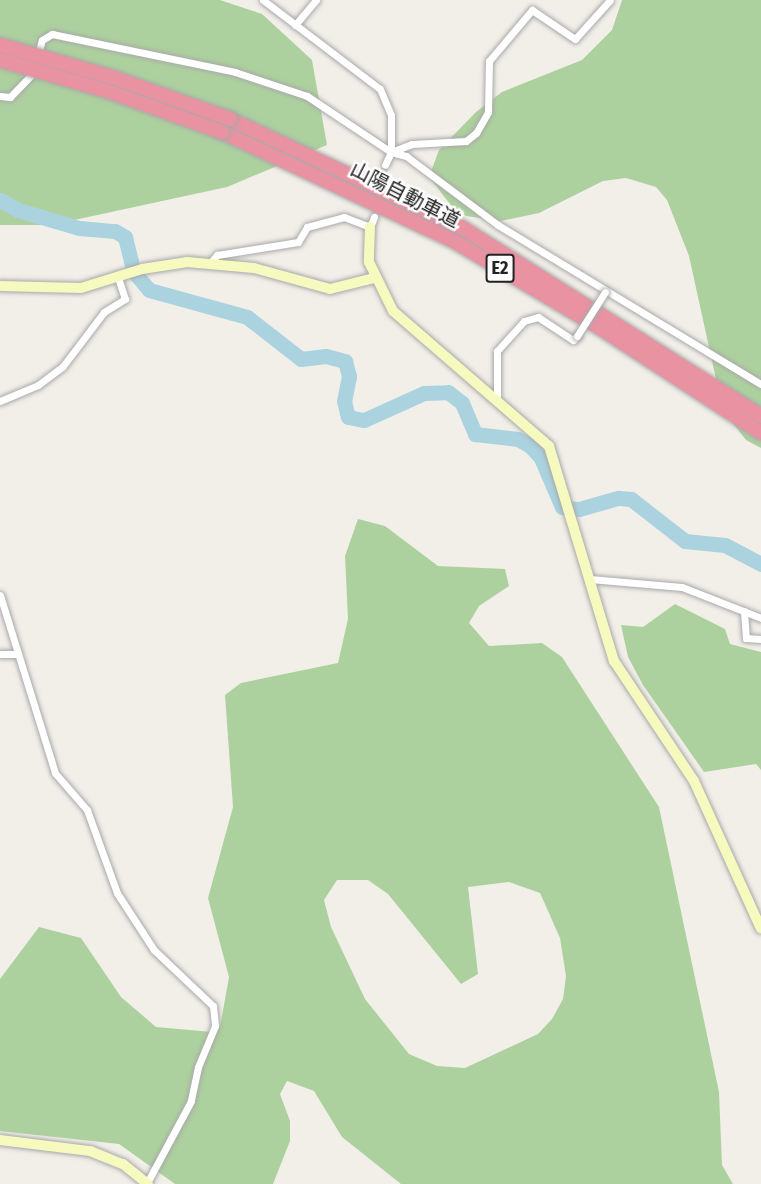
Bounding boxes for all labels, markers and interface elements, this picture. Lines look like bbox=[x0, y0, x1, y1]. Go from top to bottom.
street label: 山陽自動車道 bbox=[346, 157, 464, 233]
road number: E2 bbox=[485, 253, 515, 283]

